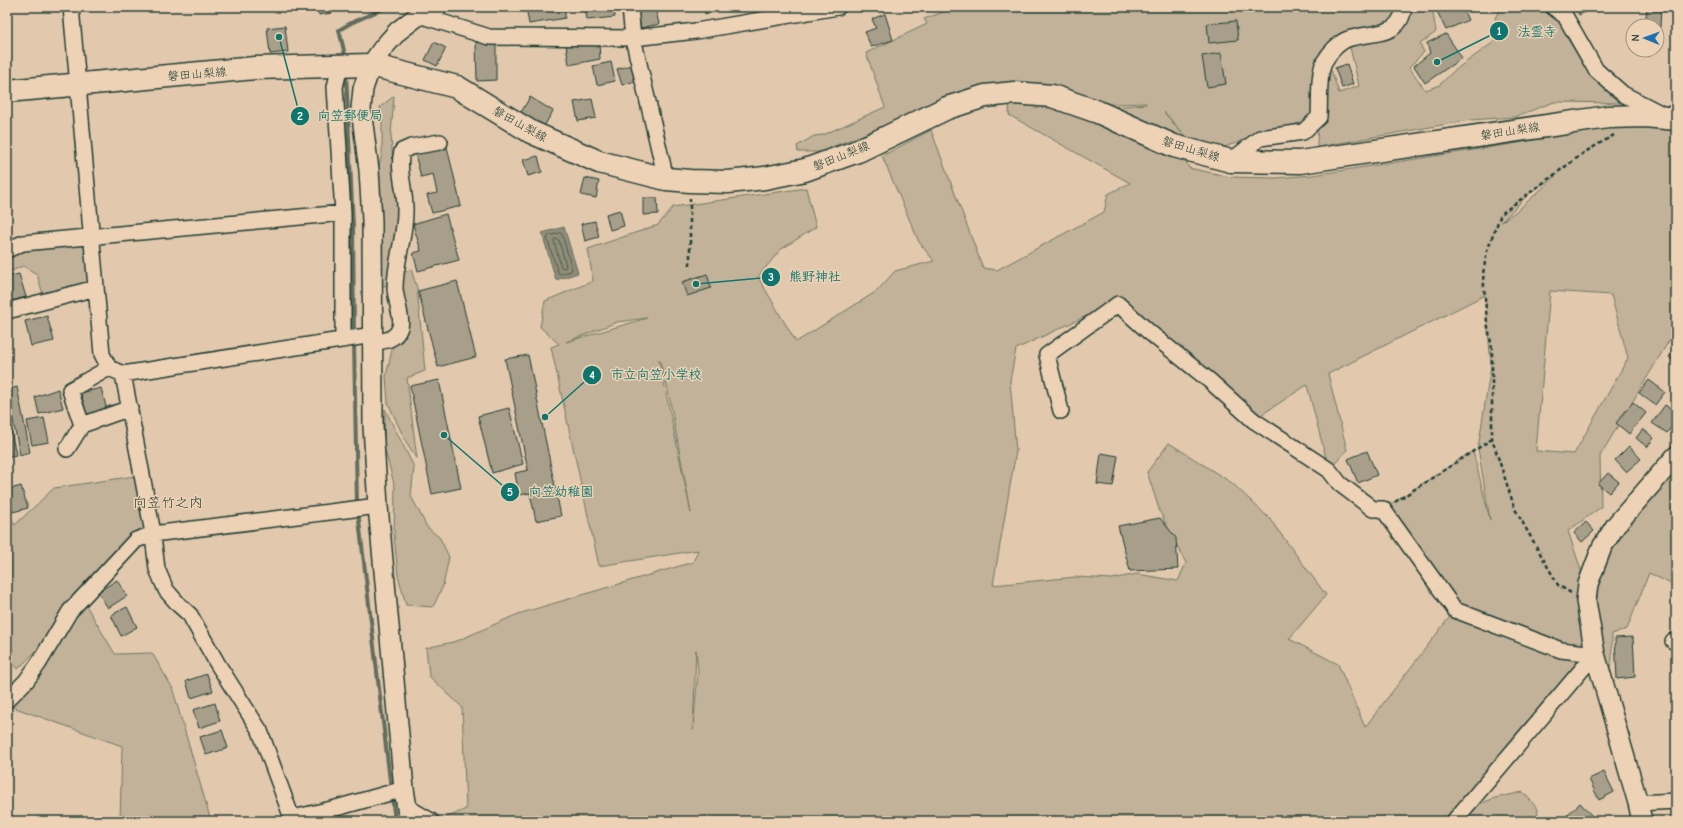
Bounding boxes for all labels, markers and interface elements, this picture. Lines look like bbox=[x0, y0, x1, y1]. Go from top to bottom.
north arrow bbox=[1625, 18, 1665, 58]
callout: 法霊寺 bbox=[1489, 19, 1564, 44]
text: 1 bbox=[1497, 24, 1502, 38]
text: 法霊寺 bbox=[1517, 24, 1557, 39]
text: N bbox=[1629, 34, 1642, 42]
street label: 磐田山梨線 bbox=[166, 64, 228, 84]
callout: 向笠郵便局 bbox=[290, 103, 391, 128]
street label: 磐田山梨線 bbox=[490, 103, 550, 145]
text: 向笠郵便局 bbox=[317, 108, 383, 123]
text: 2 bbox=[297, 109, 303, 123]
street label: 磐田山梨線 bbox=[1479, 119, 1541, 143]
street label: 磐田山梨線 bbox=[1160, 134, 1222, 164]
street label: 磐田山梨線 bbox=[811, 138, 871, 174]
callout: 熊野神社 bbox=[761, 264, 849, 289]
text: 熊野神社 bbox=[789, 269, 841, 284]
text: 3 bbox=[768, 270, 774, 284]
callout: 市立向笠小学校 bbox=[582, 362, 709, 387]
text: 市立向笠小学校 bbox=[610, 367, 702, 382]
text: 4 bbox=[589, 368, 595, 382]
callout: 向笠幼稚園 bbox=[500, 479, 601, 504]
text: 向笠幼稚園 bbox=[528, 484, 594, 499]
text: 5 bbox=[507, 485, 513, 499]
district label: 向笠竹之内 bbox=[133, 494, 203, 511]

